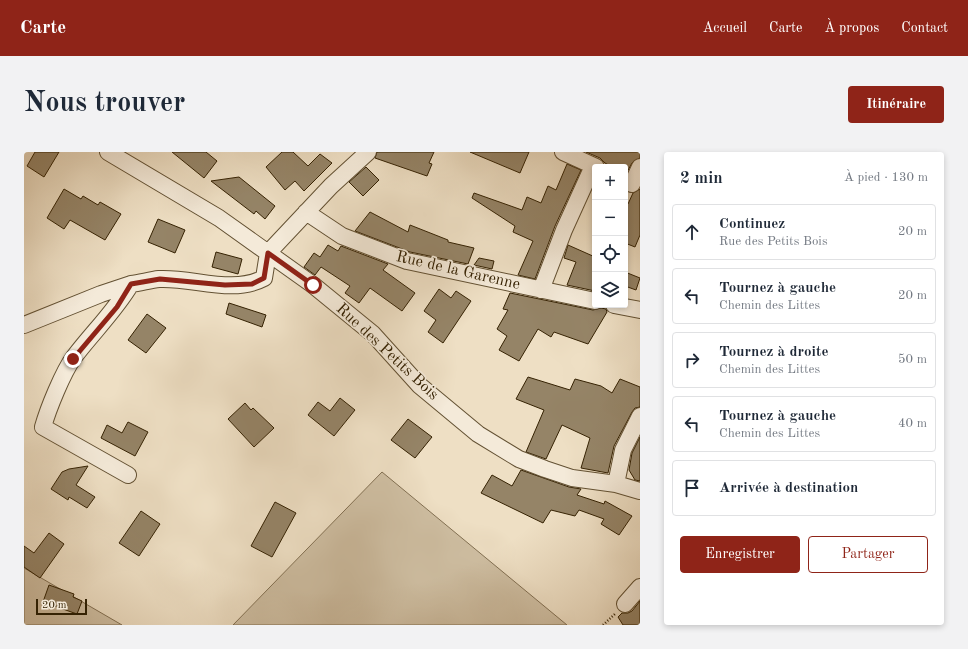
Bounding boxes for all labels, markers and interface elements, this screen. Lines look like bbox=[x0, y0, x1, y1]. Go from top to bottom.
text: Carte bbox=[20, 19, 66, 38]
text: Accueil bbox=[703, 21, 747, 35]
text: Carte bbox=[769, 21, 802, 35]
text: À propos bbox=[824, 21, 879, 35]
text: Contact bbox=[901, 21, 948, 35]
button: Itinéraire bbox=[848, 86, 944, 123]
text: Nous trouver bbox=[24, 90, 185, 118]
map controls bbox=[592, 164, 628, 308]
button: + bbox=[592, 164, 628, 200]
text: 2 min bbox=[680, 170, 723, 187]
text: À pied · 130 m bbox=[844, 171, 928, 184]
button: − bbox=[592, 200, 628, 236]
text: Continuez bbox=[719, 217, 785, 232]
icon: ahead bbox=[681, 221, 703, 243]
text: 20 m bbox=[898, 225, 927, 238]
text: Rue des Petits Bois bbox=[719, 235, 828, 248]
button: locate bbox=[592, 236, 628, 272]
street label: Rue de la Garenne bbox=[394, 249, 522, 293]
button: layers bbox=[592, 272, 628, 308]
route start bbox=[304, 276, 322, 294]
text: Tournez à gauche bbox=[719, 281, 836, 296]
icon: left bbox=[681, 285, 703, 307]
text: 20 m bbox=[898, 289, 927, 302]
text: Chemin des Littes bbox=[719, 299, 820, 312]
street label: Rue des Petits Bois bbox=[333, 301, 441, 403]
text: Tournez à droite bbox=[719, 345, 829, 360]
icon: right bbox=[681, 349, 703, 371]
route end bbox=[64, 350, 82, 368]
text: 50 m bbox=[898, 353, 927, 366]
text: Chemin des Littes bbox=[719, 363, 820, 376]
text: Tournez à gauche bbox=[719, 409, 836, 424]
icon: left bbox=[681, 413, 703, 435]
text: 40 m bbox=[898, 417, 927, 430]
text: Chemin des Littes bbox=[719, 427, 820, 440]
icon: arrive bbox=[681, 477, 703, 499]
text: Arrivée à destination bbox=[719, 481, 858, 496]
button: Enregistrer bbox=[680, 536, 800, 573]
button: Partager bbox=[808, 536, 928, 573]
scale bar bbox=[36, 597, 87, 616]
text: 20 m bbox=[42, 600, 67, 611]

